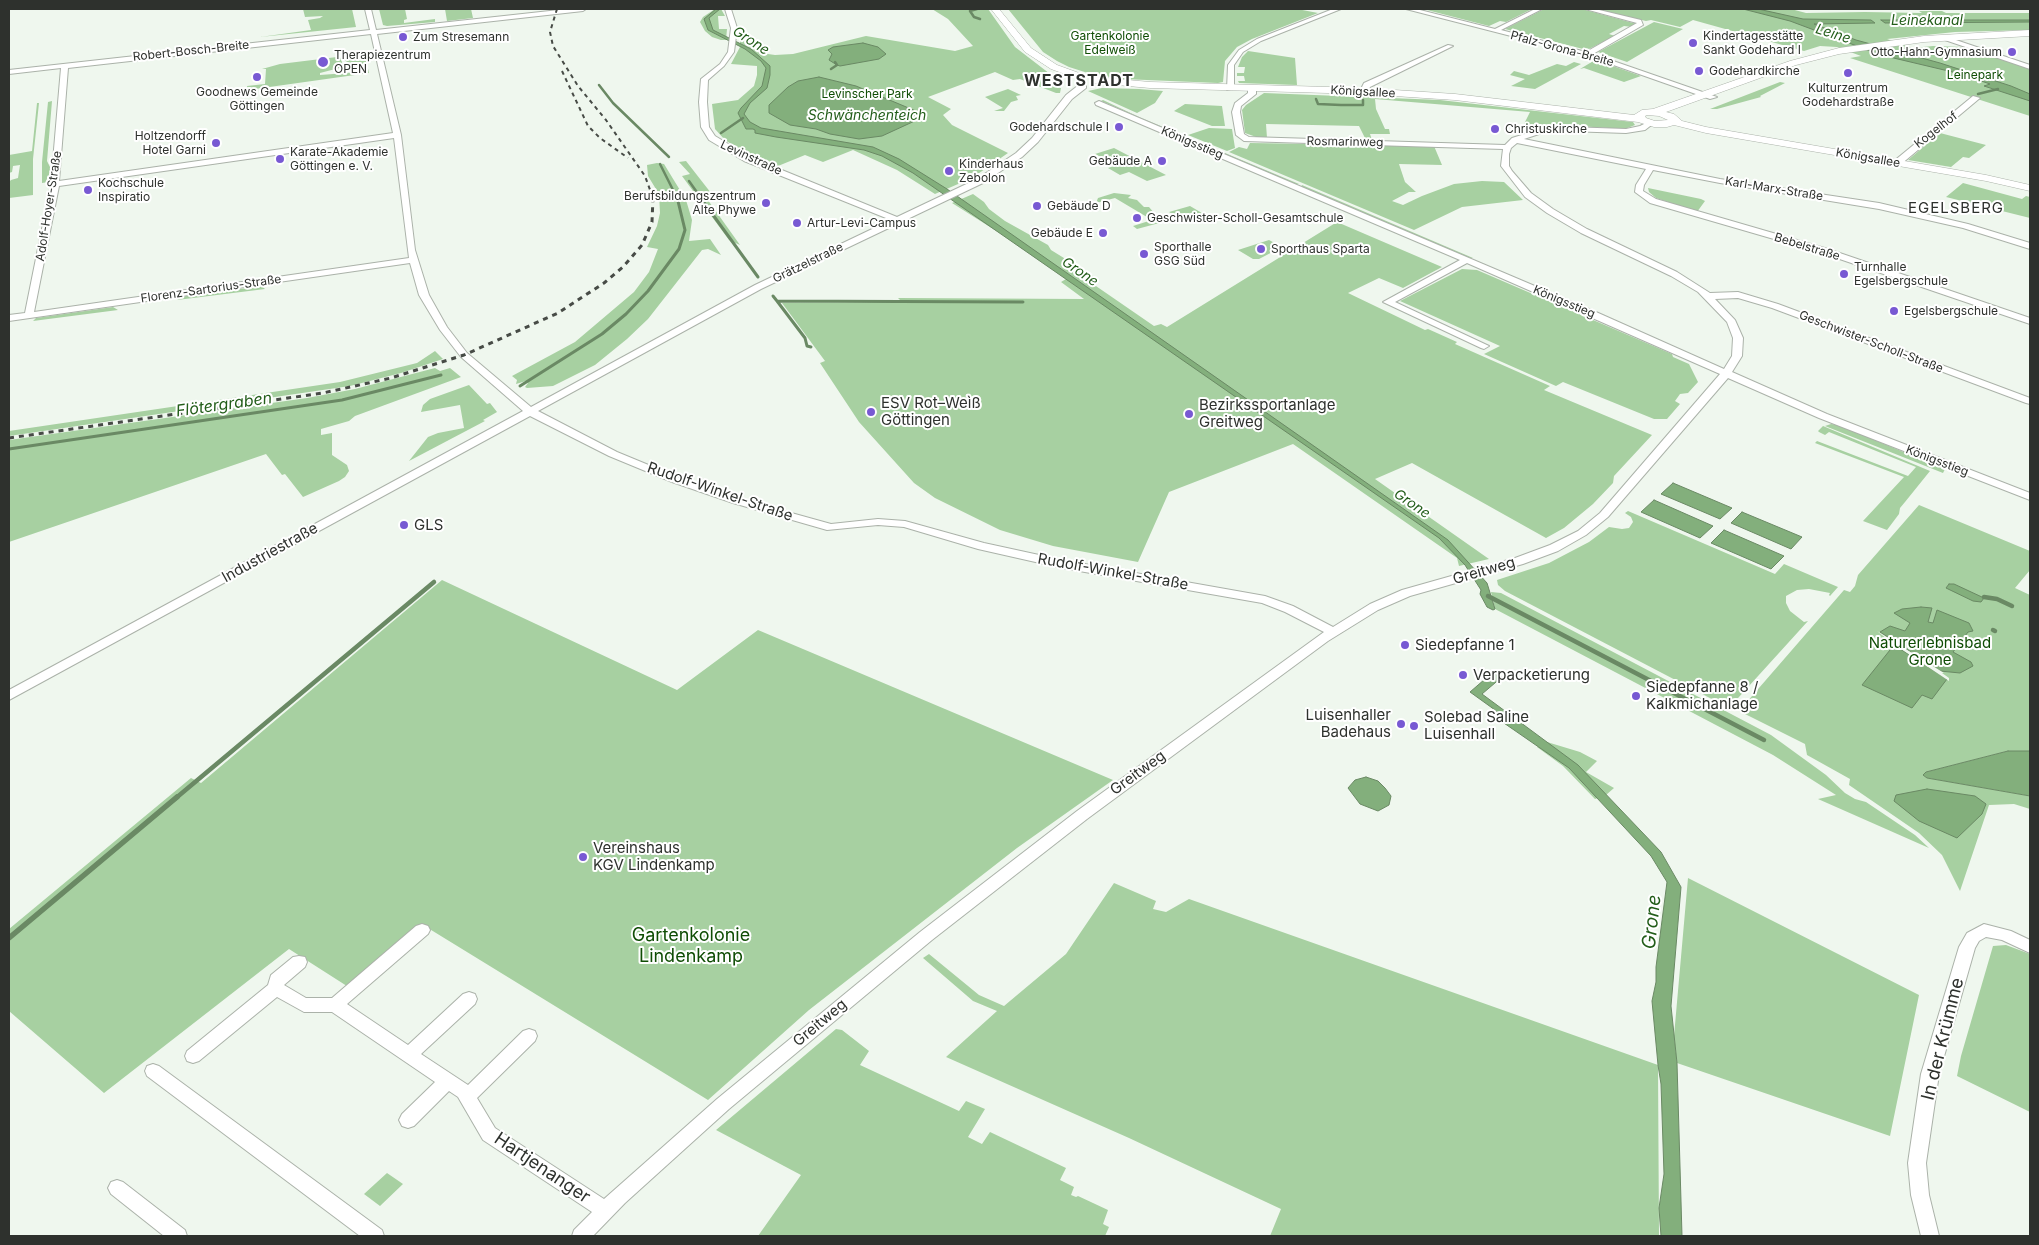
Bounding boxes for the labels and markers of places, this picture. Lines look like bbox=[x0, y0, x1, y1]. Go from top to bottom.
place label: Kindertagesstätte Sankt Godehard I bbox=[1703, 29, 1803, 57]
place label: Zum Stresemann bbox=[413, 30, 509, 44]
marker: Zum Stresemann bbox=[397, 31, 409, 43]
marker: Kindertagesstätte Sankt Godehard I bbox=[1687, 37, 1699, 49]
place label: Otto-Hahn-Gymnasium bbox=[1870, 45, 2002, 59]
marker: Otto-Hahn-Gymnasium bbox=[2006, 46, 2018, 58]
place label: Therapiezentrum OPEN bbox=[334, 48, 431, 76]
marker: Therapiezentrum OPEN bbox=[316, 55, 330, 69]
place label: Godehardkirche bbox=[1709, 64, 1800, 78]
marker: Godehardkirche bbox=[1693, 65, 1705, 77]
marker: Kulturzentrum Godehardstraße bbox=[1842, 67, 1854, 79]
marker: Goodnews Gemeinde Göttingen bbox=[251, 71, 263, 83]
place label: Kulturzentrum Godehardstraße bbox=[1802, 81, 1894, 109]
place label: Goodnews Gemeinde Göttingen bbox=[196, 85, 318, 113]
place label: Godehardschule I bbox=[1009, 120, 1109, 134]
marker: Godehardschule I bbox=[1113, 121, 1125, 133]
place label: Christuskirche bbox=[1505, 122, 1587, 136]
marker: Christuskirche bbox=[1489, 123, 1501, 135]
place label: Holtzendorff Hotel Garni bbox=[135, 129, 206, 157]
marker: Holtzendorff Hotel Garni bbox=[210, 137, 222, 149]
place label: Karate-Akademie Göttingen e. V. bbox=[290, 145, 388, 173]
marker: Karate-Akademie Göttingen e. V. bbox=[274, 153, 286, 165]
place label: Gebäude A bbox=[1089, 154, 1152, 168]
marker: Gebäude A bbox=[1156, 155, 1168, 167]
place label: Kinderhaus Zebolon bbox=[959, 157, 1024, 185]
marker: Kinderhaus Zebolon bbox=[943, 165, 955, 177]
place label: Kochschule Inspiratio bbox=[98, 176, 164, 204]
marker: Kochschule Inspiratio bbox=[82, 184, 94, 196]
place label: Berufsbildungszentrum Alte Phywe bbox=[624, 189, 756, 217]
marker: Berufsbildungszentrum Alte Phywe bbox=[760, 197, 772, 209]
place label: Gebäude D bbox=[1047, 199, 1111, 213]
marker: Gebäude D bbox=[1031, 200, 1043, 212]
place label: Geschwister-Scholl-Gesamtschule bbox=[1147, 211, 1343, 225]
marker: Geschwister-Scholl-Gesamtschule bbox=[1131, 212, 1143, 224]
place label: Artur-Levi-Campus bbox=[807, 216, 916, 230]
marker: Artur-Levi-Campus bbox=[791, 217, 803, 229]
place label: Gebäude E bbox=[1031, 226, 1093, 240]
marker: Gebäude E bbox=[1097, 227, 1109, 239]
place label: Sporthalle GSG Süd bbox=[1154, 240, 1212, 268]
place label: Sporthaus Sparta bbox=[1271, 242, 1370, 256]
marker: Sporthaus Sparta bbox=[1255, 243, 1267, 255]
marker: Sporthalle GSG Süd bbox=[1138, 248, 1150, 260]
place label: Turnhalle Egelsbergschule bbox=[1854, 260, 1948, 288]
marker: Turnhalle Egelsbergschule bbox=[1838, 268, 1850, 280]
place label: Egelsbergschule bbox=[1904, 304, 1998, 318]
marker: Egelsbergschule bbox=[1888, 305, 1900, 317]
place label: ESV Rot–Weìß Göttingen bbox=[881, 394, 981, 429]
place label: Bezirkssportanlage Greitweg bbox=[1199, 396, 1336, 431]
marker: ESV Rot–Weìß Göttingen bbox=[865, 406, 877, 418]
marker: Bezirkssportanlage Greitweg bbox=[1183, 408, 1195, 420]
place label: GLS bbox=[414, 516, 443, 534]
marker: GLS bbox=[398, 519, 410, 531]
place label: Siedepfanne 1 bbox=[1415, 636, 1515, 654]
marker: Siedepfanne 1 bbox=[1399, 639, 1411, 651]
place label: Verpacketierung bbox=[1473, 666, 1590, 684]
marker: Verpacketierung bbox=[1457, 669, 1469, 681]
place label: Siedepfanne 8 / Kalkmichanlage bbox=[1646, 678, 1758, 713]
marker: Siedepfanne 8 / Kalkmichanlage bbox=[1630, 690, 1642, 702]
place label: Luisenhaller Badehaus bbox=[1306, 706, 1391, 741]
place label: Solebad Saline Luisenhall bbox=[1424, 708, 1529, 743]
marker: Luisenhaller Badehaus bbox=[1395, 718, 1407, 730]
marker: Solebad Saline Luisenhall bbox=[1408, 720, 1420, 732]
place label: Vereinshaus KGV Lindenkamp bbox=[593, 839, 715, 874]
marker: Vereinshaus KGV Lindenkamp bbox=[577, 851, 589, 863]

